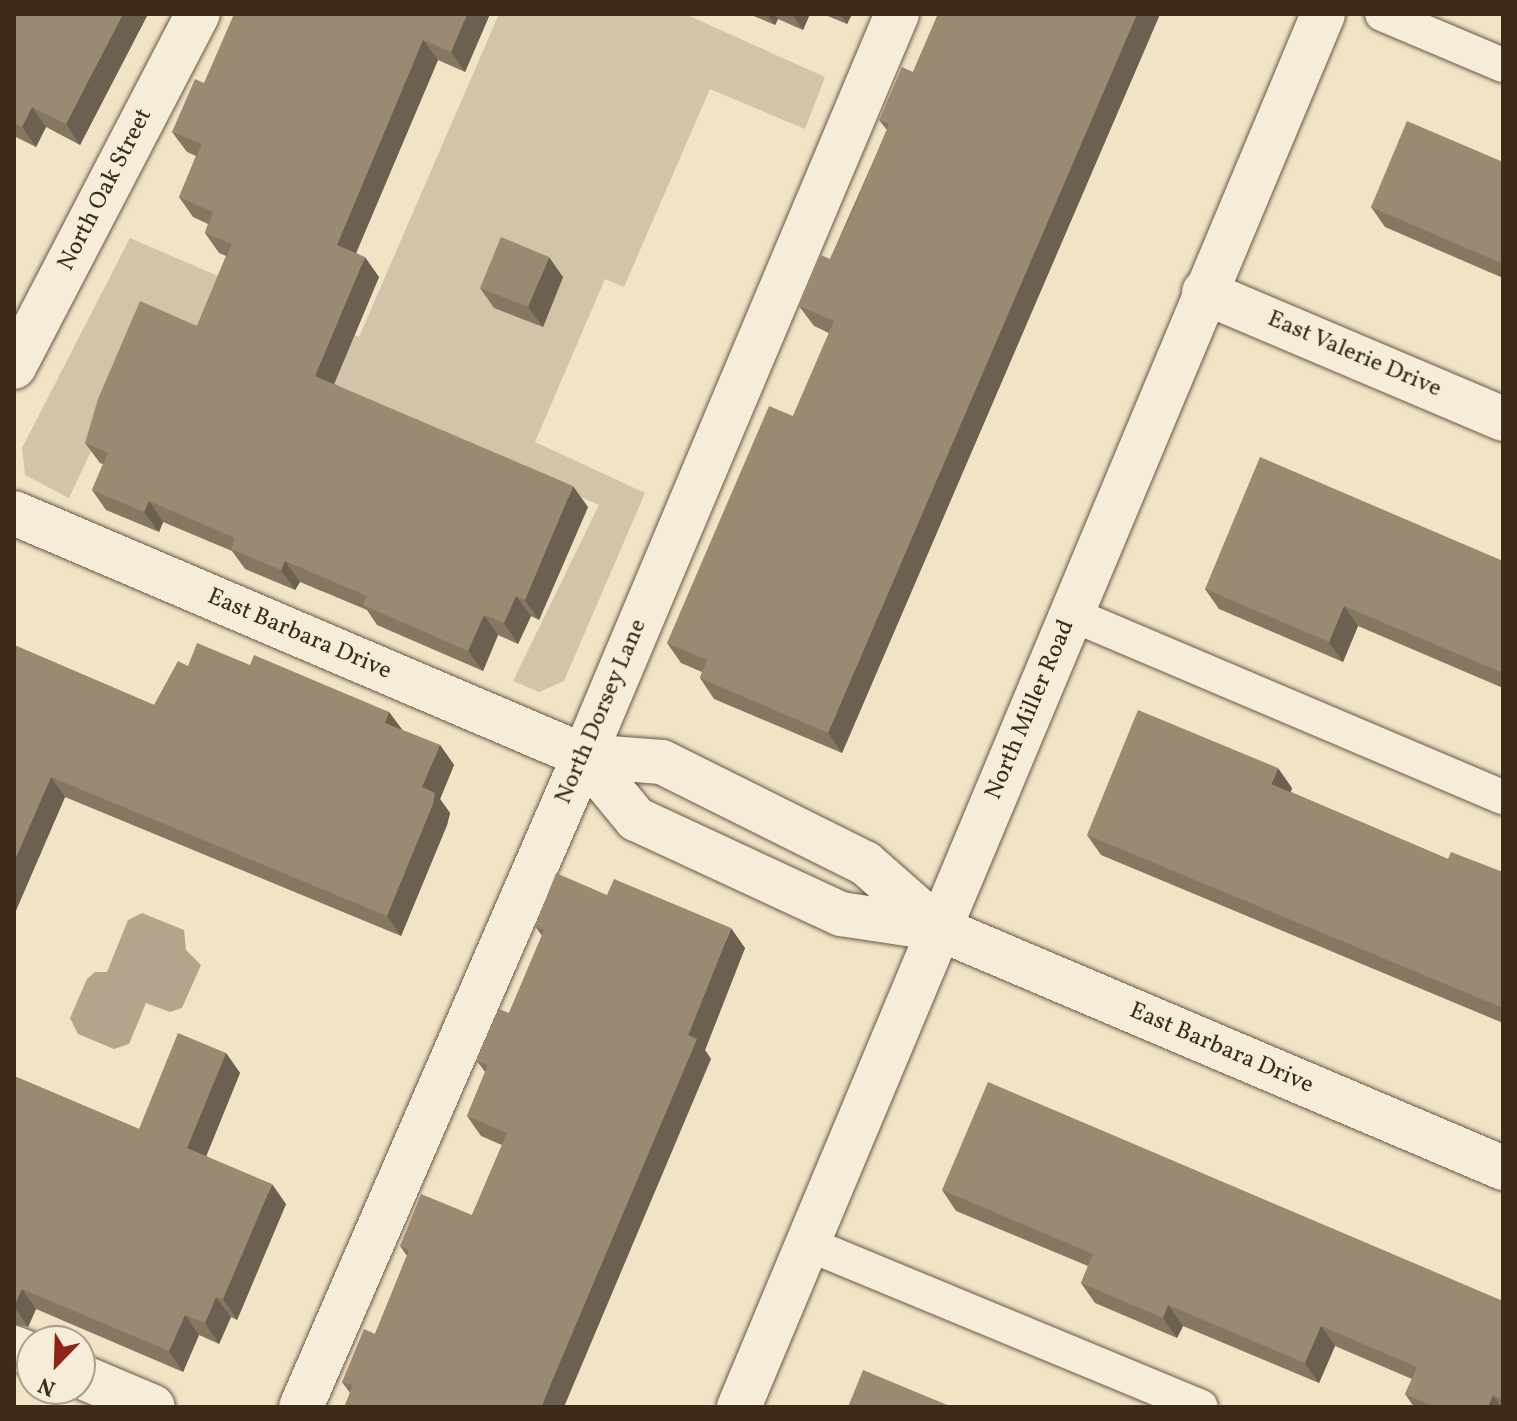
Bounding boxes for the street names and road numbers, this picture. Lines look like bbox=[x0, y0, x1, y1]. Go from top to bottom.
street label: North Oak Street bbox=[53, 104, 159, 276]
street label: East Valerie Drive bbox=[1262, 305, 1446, 405]
street label: East Barbara Drive bbox=[203, 583, 395, 687]
street label: North Dorsey Lane bbox=[550, 615, 654, 809]
street label: North Miller Road bbox=[980, 616, 1082, 804]
street label: East Barbara Drive bbox=[1125, 997, 1317, 1101]

